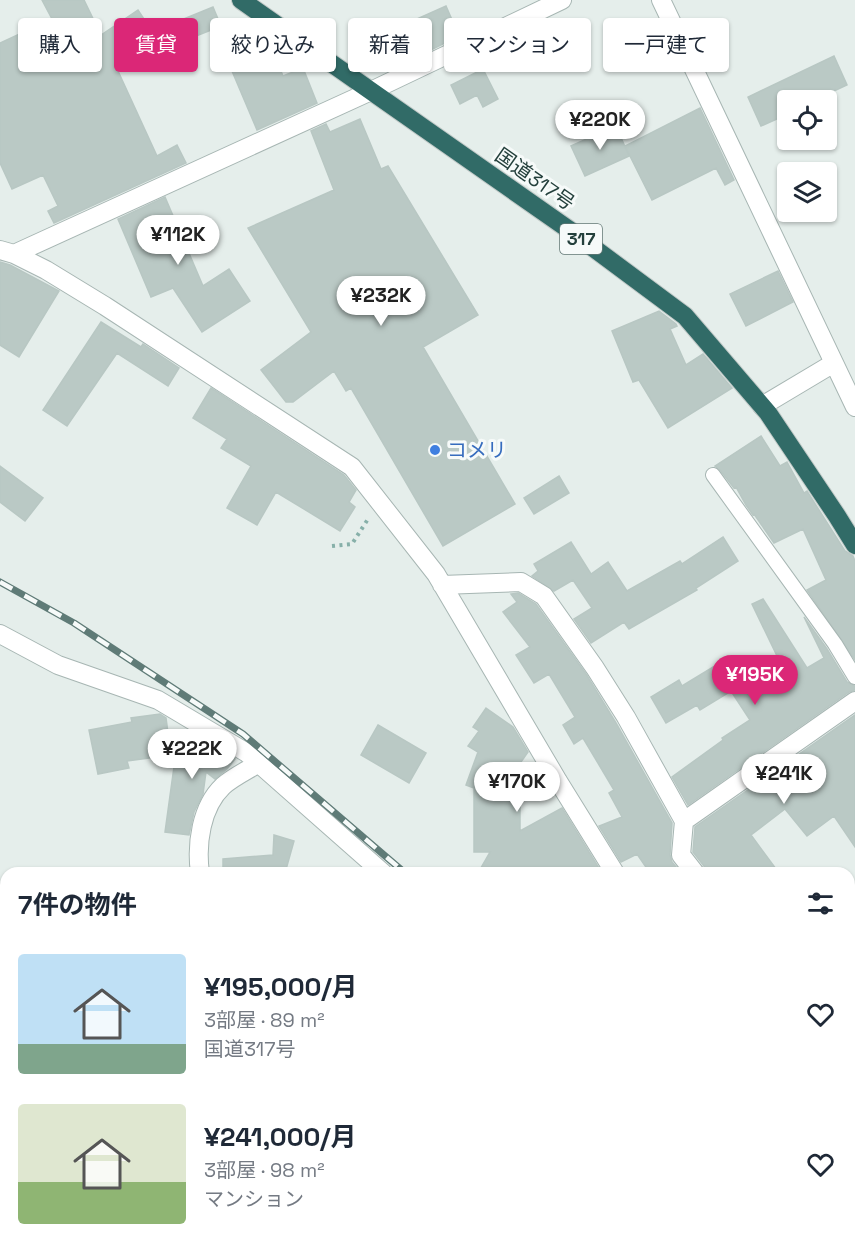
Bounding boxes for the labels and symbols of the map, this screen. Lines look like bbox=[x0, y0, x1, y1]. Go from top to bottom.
pin: ¥220K bbox=[558, 100, 642, 151]
street label: 国道317号 bbox=[490, 142, 580, 216]
pin: ¥112K bbox=[136, 215, 220, 266]
road number: 317 bbox=[560, 224, 602, 254]
pin: ¥232K bbox=[339, 276, 423, 327]
place label: コメリ bbox=[447, 437, 507, 463]
marker: コメリ bbox=[428, 443, 442, 457]
pin: ¥195K bbox=[713, 655, 797, 706]
pin: ¥222K bbox=[150, 729, 234, 780]
pin: ¥241K bbox=[742, 754, 826, 805]
pin: ¥170K bbox=[475, 762, 559, 813]

